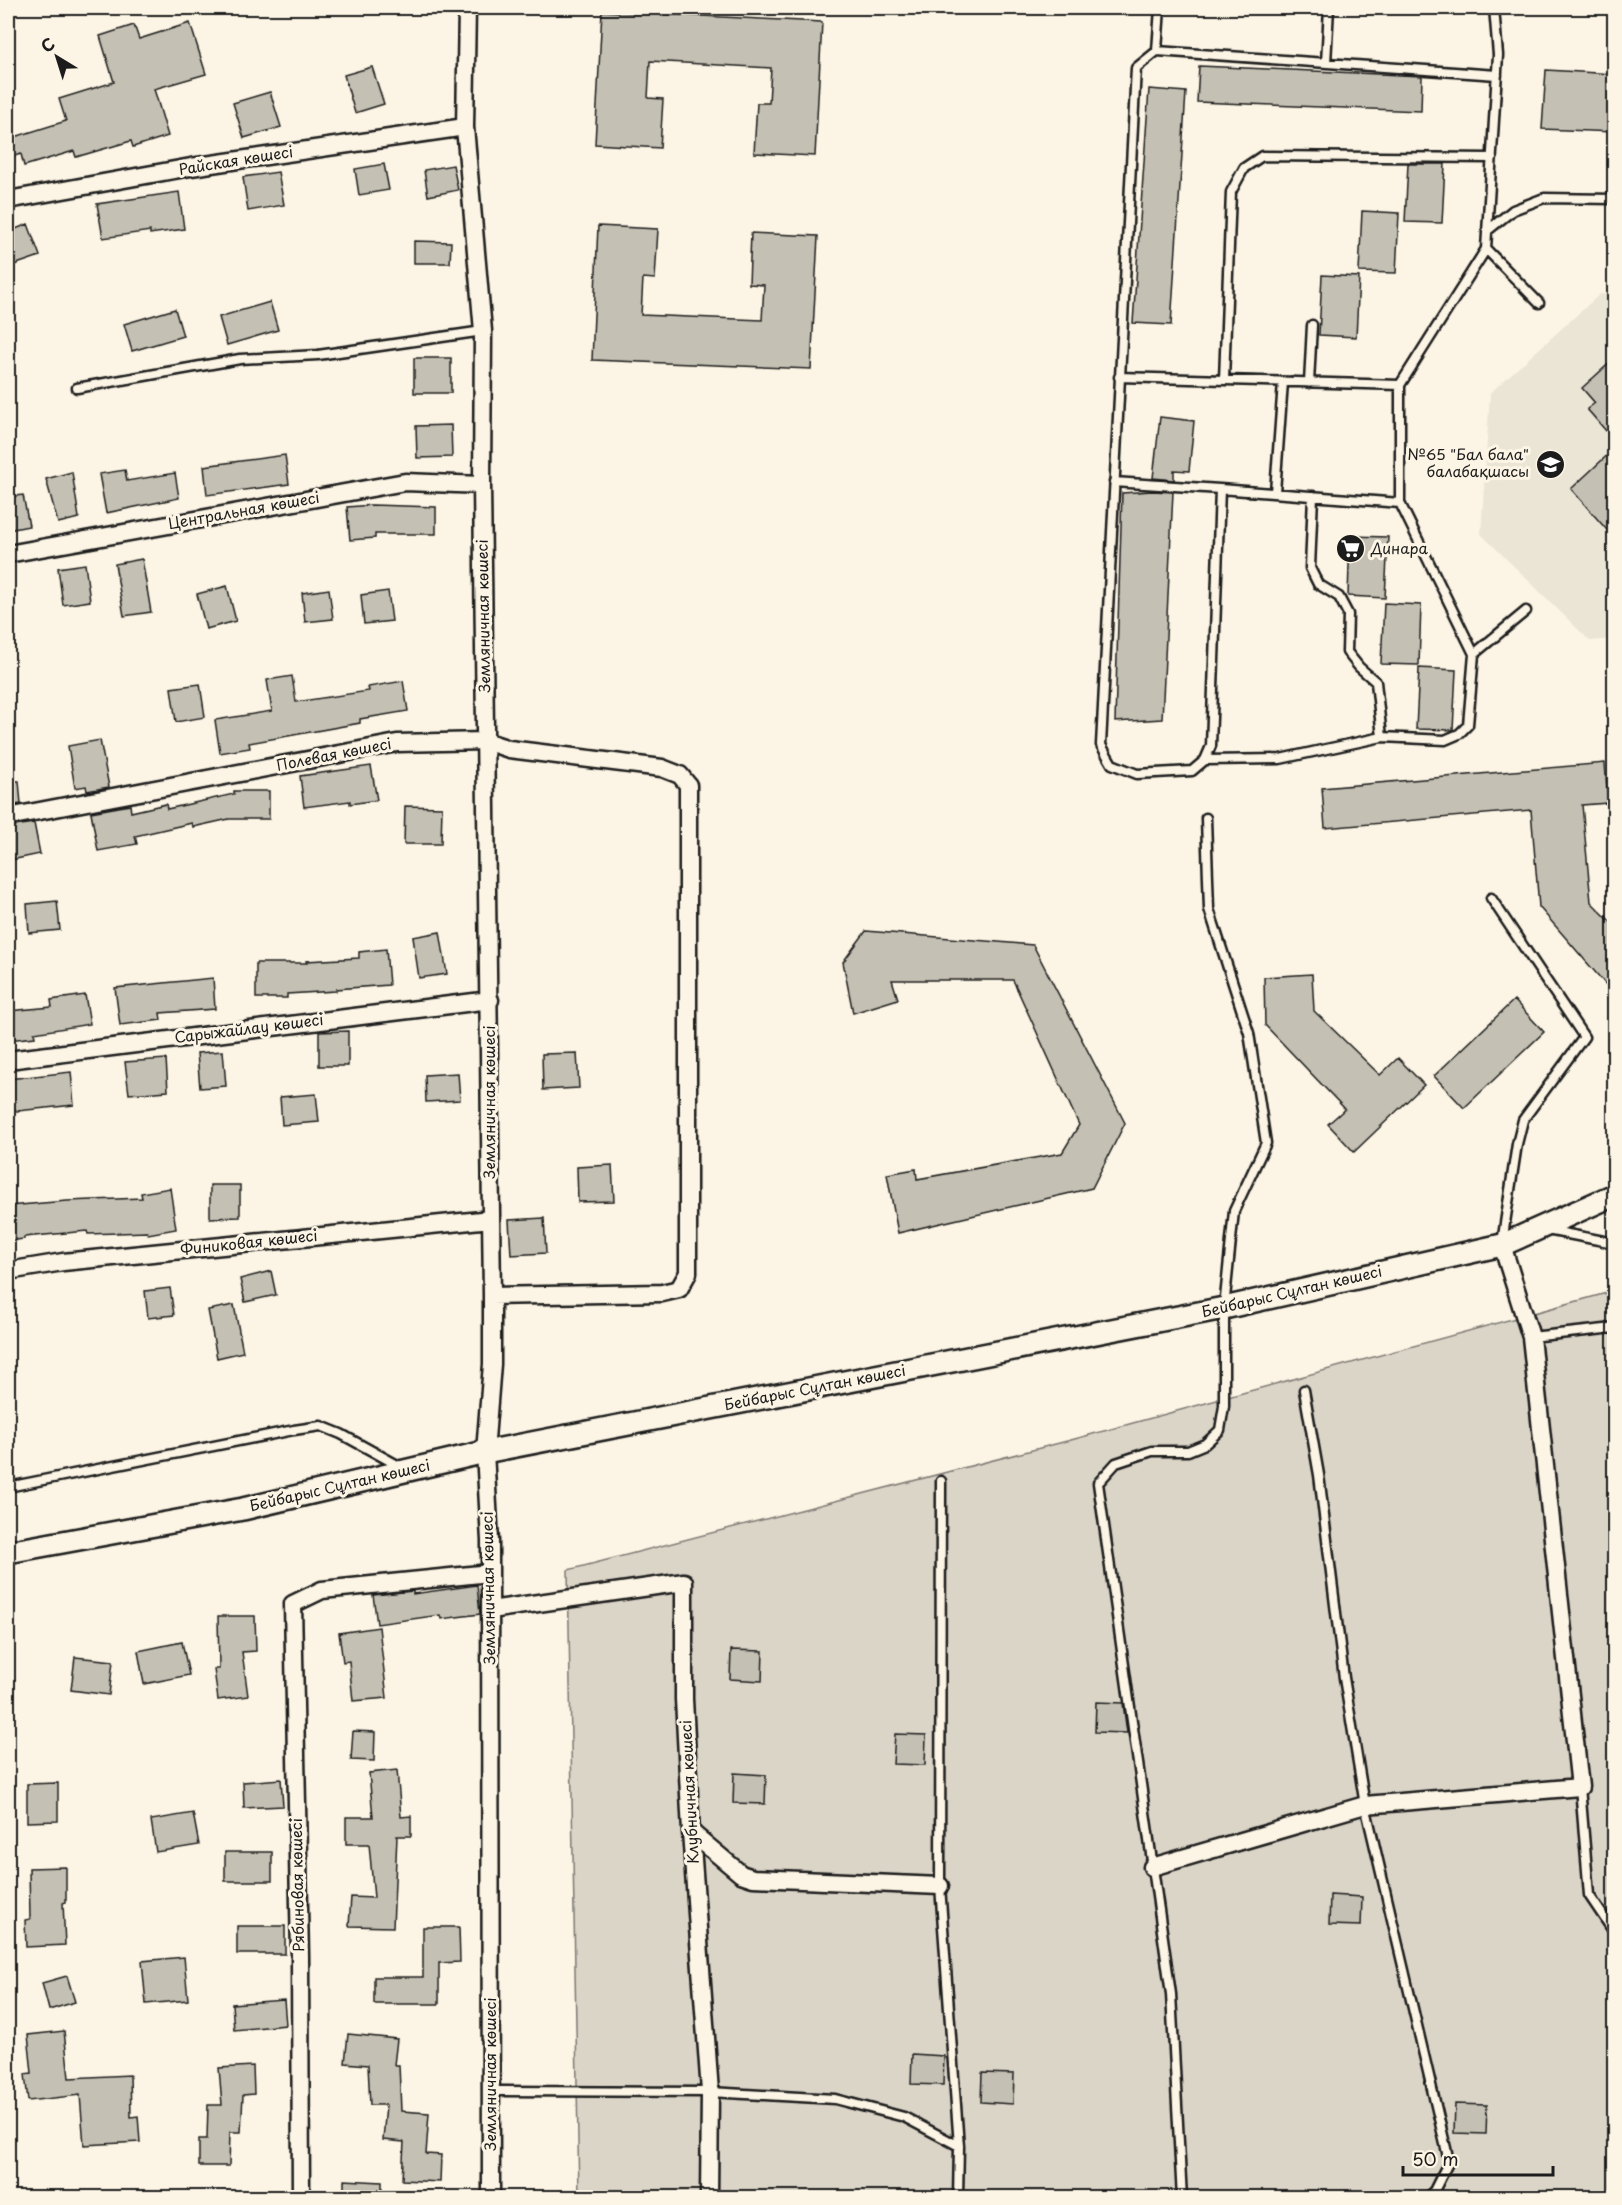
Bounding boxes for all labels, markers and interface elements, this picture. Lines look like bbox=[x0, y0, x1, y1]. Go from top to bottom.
north arrow bbox=[27, 27, 87, 87]
text: С bbox=[35, 31, 59, 58]
street label: Райская көшесі bbox=[177, 139, 295, 180]
place label: №65 "Бал бала" балабақшасы bbox=[1407, 442, 1529, 482]
school or university icon: №65 "Бал бала" балабақшасы bbox=[1534, 448, 1566, 480]
street label: Центральная көшесі bbox=[166, 485, 321, 534]
supermarket icon: Динара bbox=[1334, 533, 1366, 565]
place label: Динара bbox=[1370, 536, 1429, 559]
street label: Земляничная көшесі bbox=[470, 539, 495, 693]
street label: Полевая көшесі bbox=[274, 731, 393, 776]
street label: Сарыжайлау көшесі bbox=[173, 1007, 325, 1048]
street label: Земляничная көшесі bbox=[477, 1025, 500, 1179]
street label: Финиковая көшесі bbox=[179, 1223, 319, 1260]
street label: Бейбарыс Сұлтан көшесі bbox=[1199, 1259, 1384, 1322]
street label: Бейбарыс Сұлтан көшесі bbox=[722, 1358, 907, 1415]
street label: Бейбарыс Сұлтан көшесі bbox=[247, 1453, 432, 1516]
street label: Земляничная көшесі bbox=[475, 1511, 500, 1665]
street label: Клубничная көшесі bbox=[673, 1719, 704, 1865]
street label: Рябиновая көшесі bbox=[284, 1818, 309, 1952]
street label: Земляничная көшесі bbox=[478, 1997, 501, 2151]
scale bar bbox=[1403, 2139, 1553, 2177]
text: 50 m bbox=[1412, 2145, 1459, 2172]

